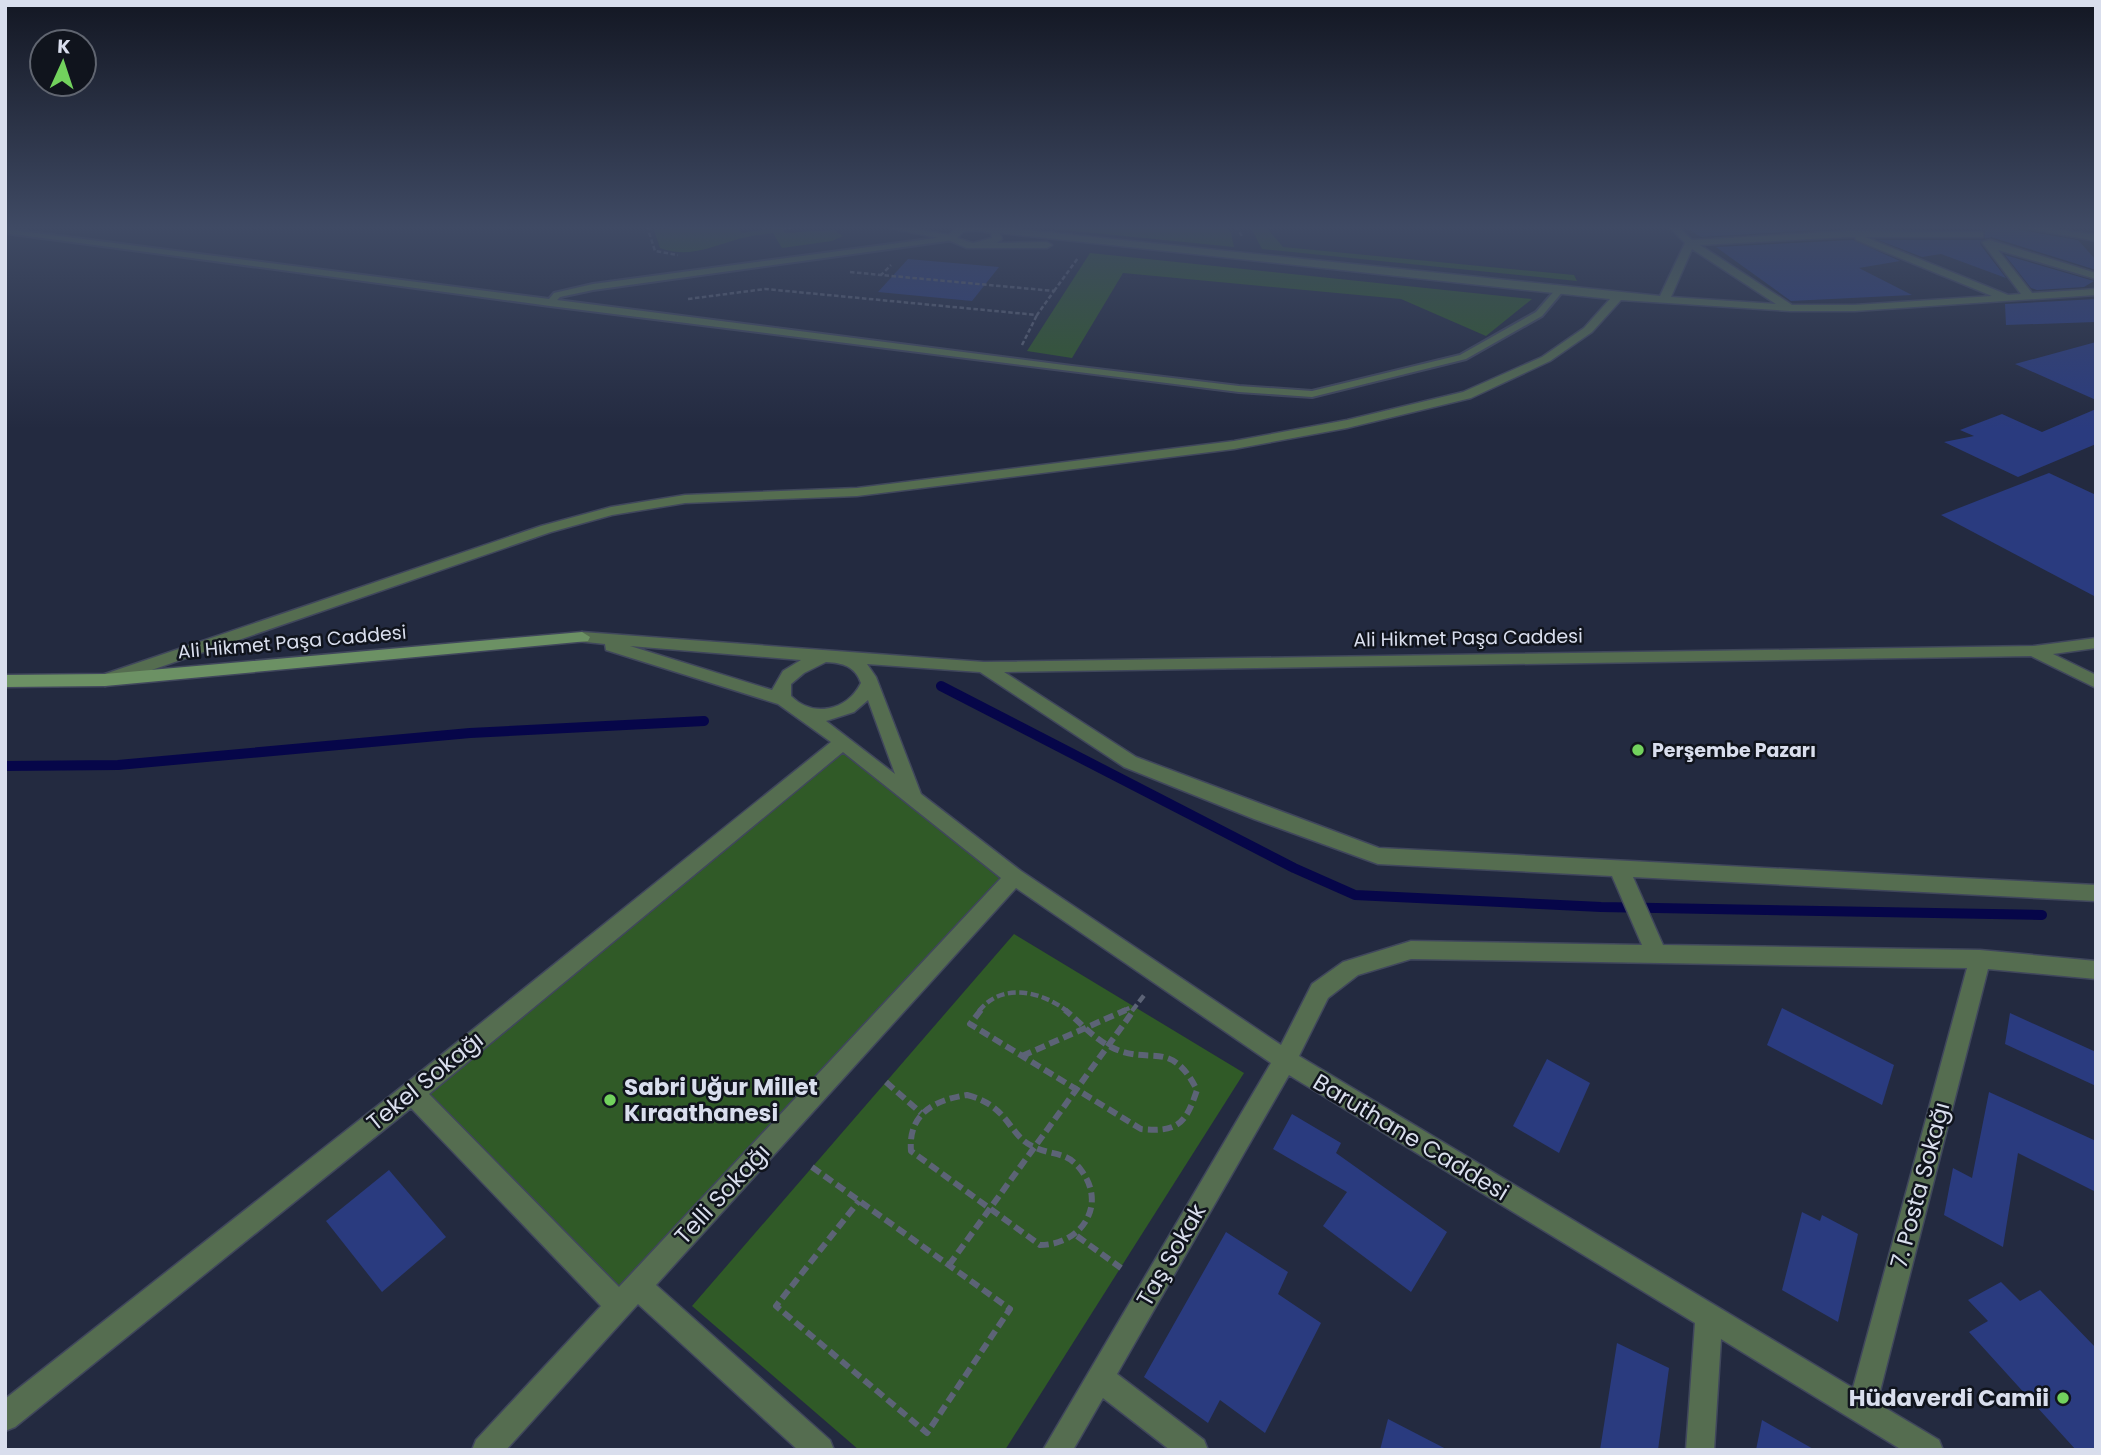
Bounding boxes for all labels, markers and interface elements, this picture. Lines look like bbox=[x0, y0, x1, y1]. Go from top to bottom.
north arrow bbox=[28, 28, 98, 98]
text: K bbox=[57, 33, 71, 60]
street label: Ali Hikmet Paşa Caddesi bbox=[177, 619, 407, 665]
street label: Ali Hikmet Paşa Caddesi bbox=[1353, 622, 1583, 654]
place label: Perşembe Pazarı bbox=[1652, 737, 1816, 764]
marker: Perşembe Pazarı bbox=[1630, 742, 1646, 758]
street label: Tekel Sokağı bbox=[360, 1024, 490, 1138]
street label: Baruthane Caddesi bbox=[1307, 1066, 1515, 1208]
place label: Sabri Uğur Millet Kıraathanesi bbox=[624, 1071, 818, 1129]
marker: Sabri Uğur Millet Kıraathanesi bbox=[602, 1092, 618, 1108]
street label: 7. Posta Sokağı bbox=[1882, 1099, 1958, 1271]
street label: Telli Sokağı bbox=[667, 1137, 777, 1251]
street label: Taş Sokak bbox=[1129, 1198, 1213, 1312]
place label: Hüdaverdi Camii bbox=[1849, 1382, 2049, 1414]
marker: Hüdaverdi Camii bbox=[2055, 1390, 2071, 1406]

